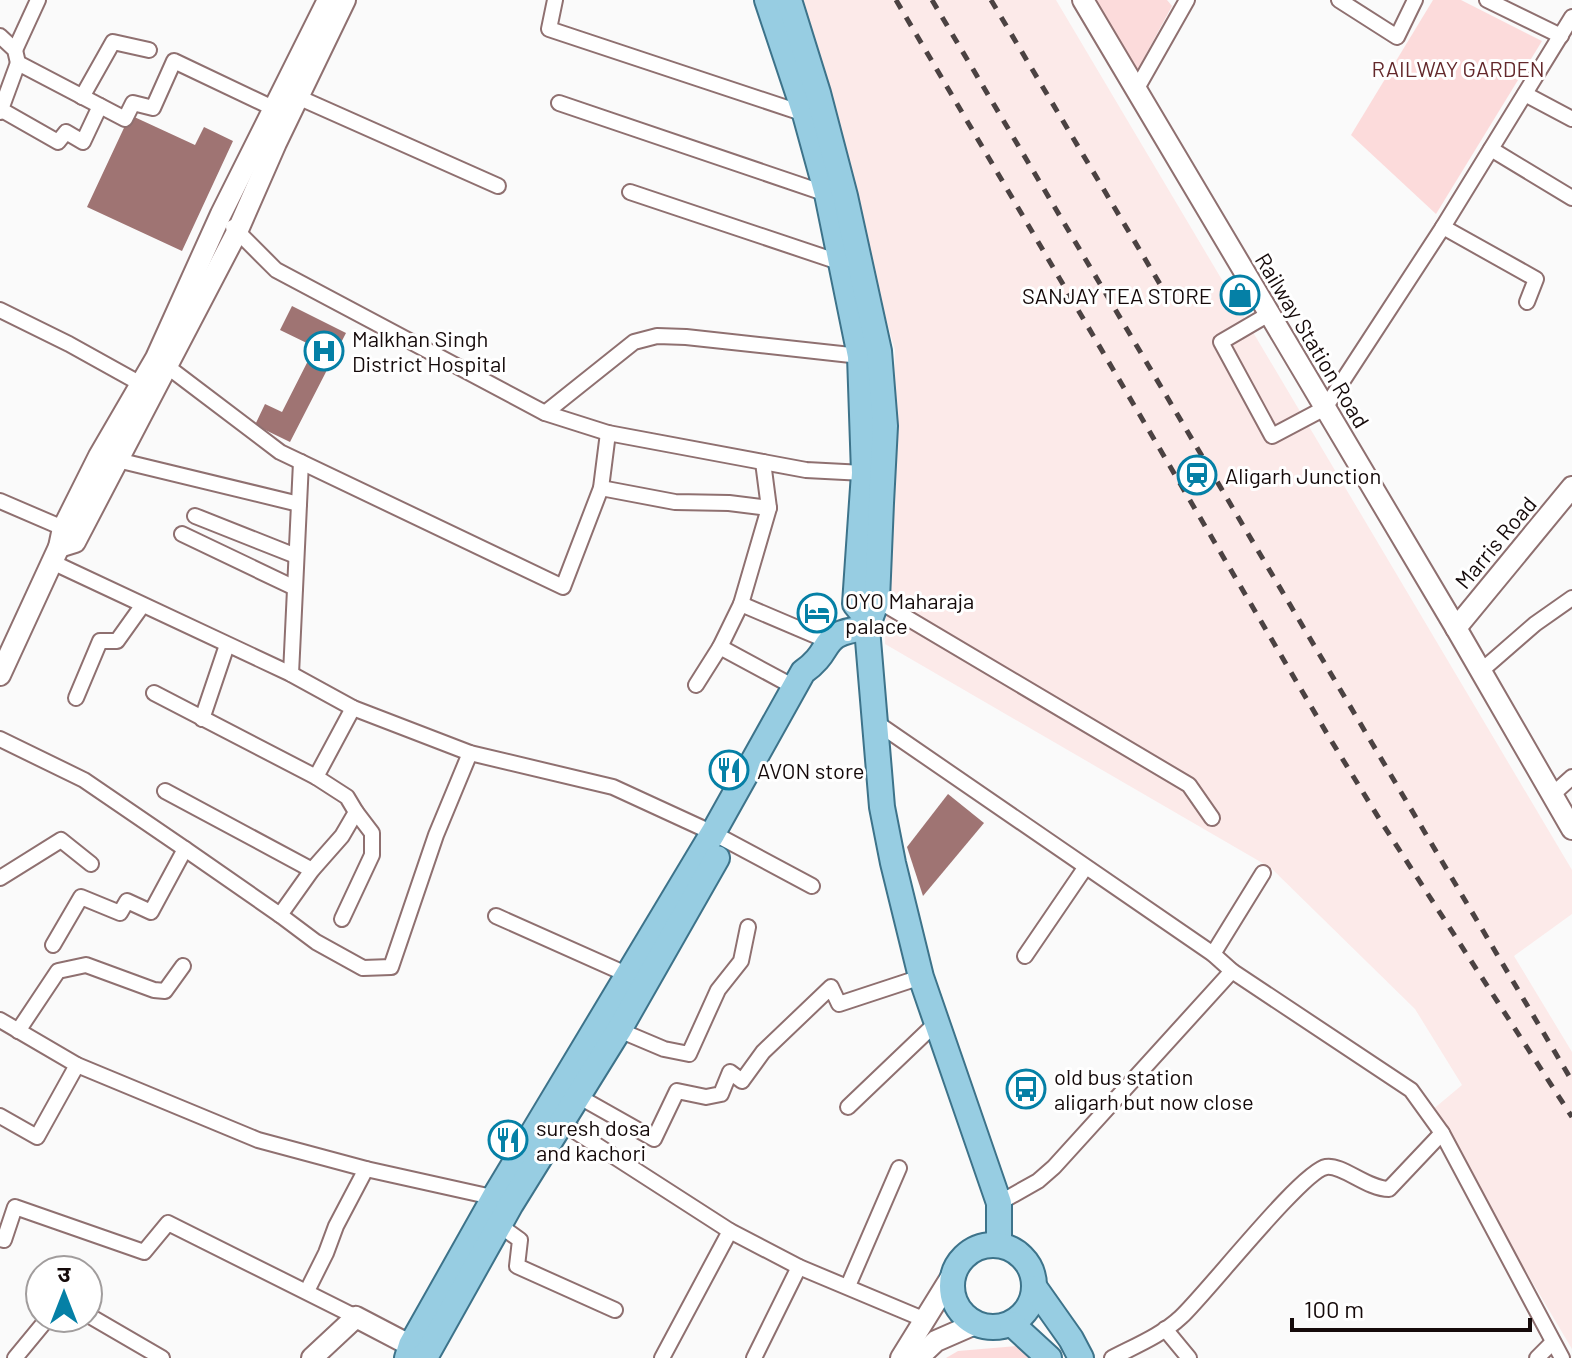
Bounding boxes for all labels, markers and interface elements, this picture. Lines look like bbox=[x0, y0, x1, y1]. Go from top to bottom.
park label: RAILWAY GARDEN bbox=[1371, 55, 1545, 81]
street label: Railway Station Road bbox=[1251, 248, 1375, 432]
shop icon: SANJAY TEA STORE bbox=[1219, 274, 1261, 316]
place label: SANJAY TEA STORE bbox=[1022, 282, 1212, 308]
place label: Malkhan Singh District Hospital bbox=[352, 325, 506, 376]
hospital icon: Malkhan Singh District Hospital bbox=[303, 330, 345, 372]
station icon: Aligarh Junction bbox=[1176, 454, 1218, 496]
place label: Aligarh Junction bbox=[1225, 462, 1381, 488]
street label: Marris Road bbox=[1449, 491, 1541, 593]
place label: OYO Maharaja palace bbox=[845, 587, 974, 638]
hotel icon: OYO Maharaja palace bbox=[796, 592, 838, 634]
restaurant icon: AVON store bbox=[708, 749, 750, 791]
place label: AVON store bbox=[757, 757, 865, 783]
place label: old bus station aligarh but now close bbox=[1054, 1063, 1254, 1114]
bus stop icon: old bus station aligarh but now close bbox=[1005, 1068, 1047, 1110]
place label: suresh dosa and kachori bbox=[536, 1114, 650, 1165]
restaurant icon: suresh dosa and kachori bbox=[487, 1119, 529, 1161]
north arrow bbox=[24, 1254, 104, 1334]
text: उ bbox=[58, 1260, 72, 1286]
scale bar bbox=[1292, 1282, 1530, 1332]
text: 100 m bbox=[1304, 1294, 1364, 1323]

